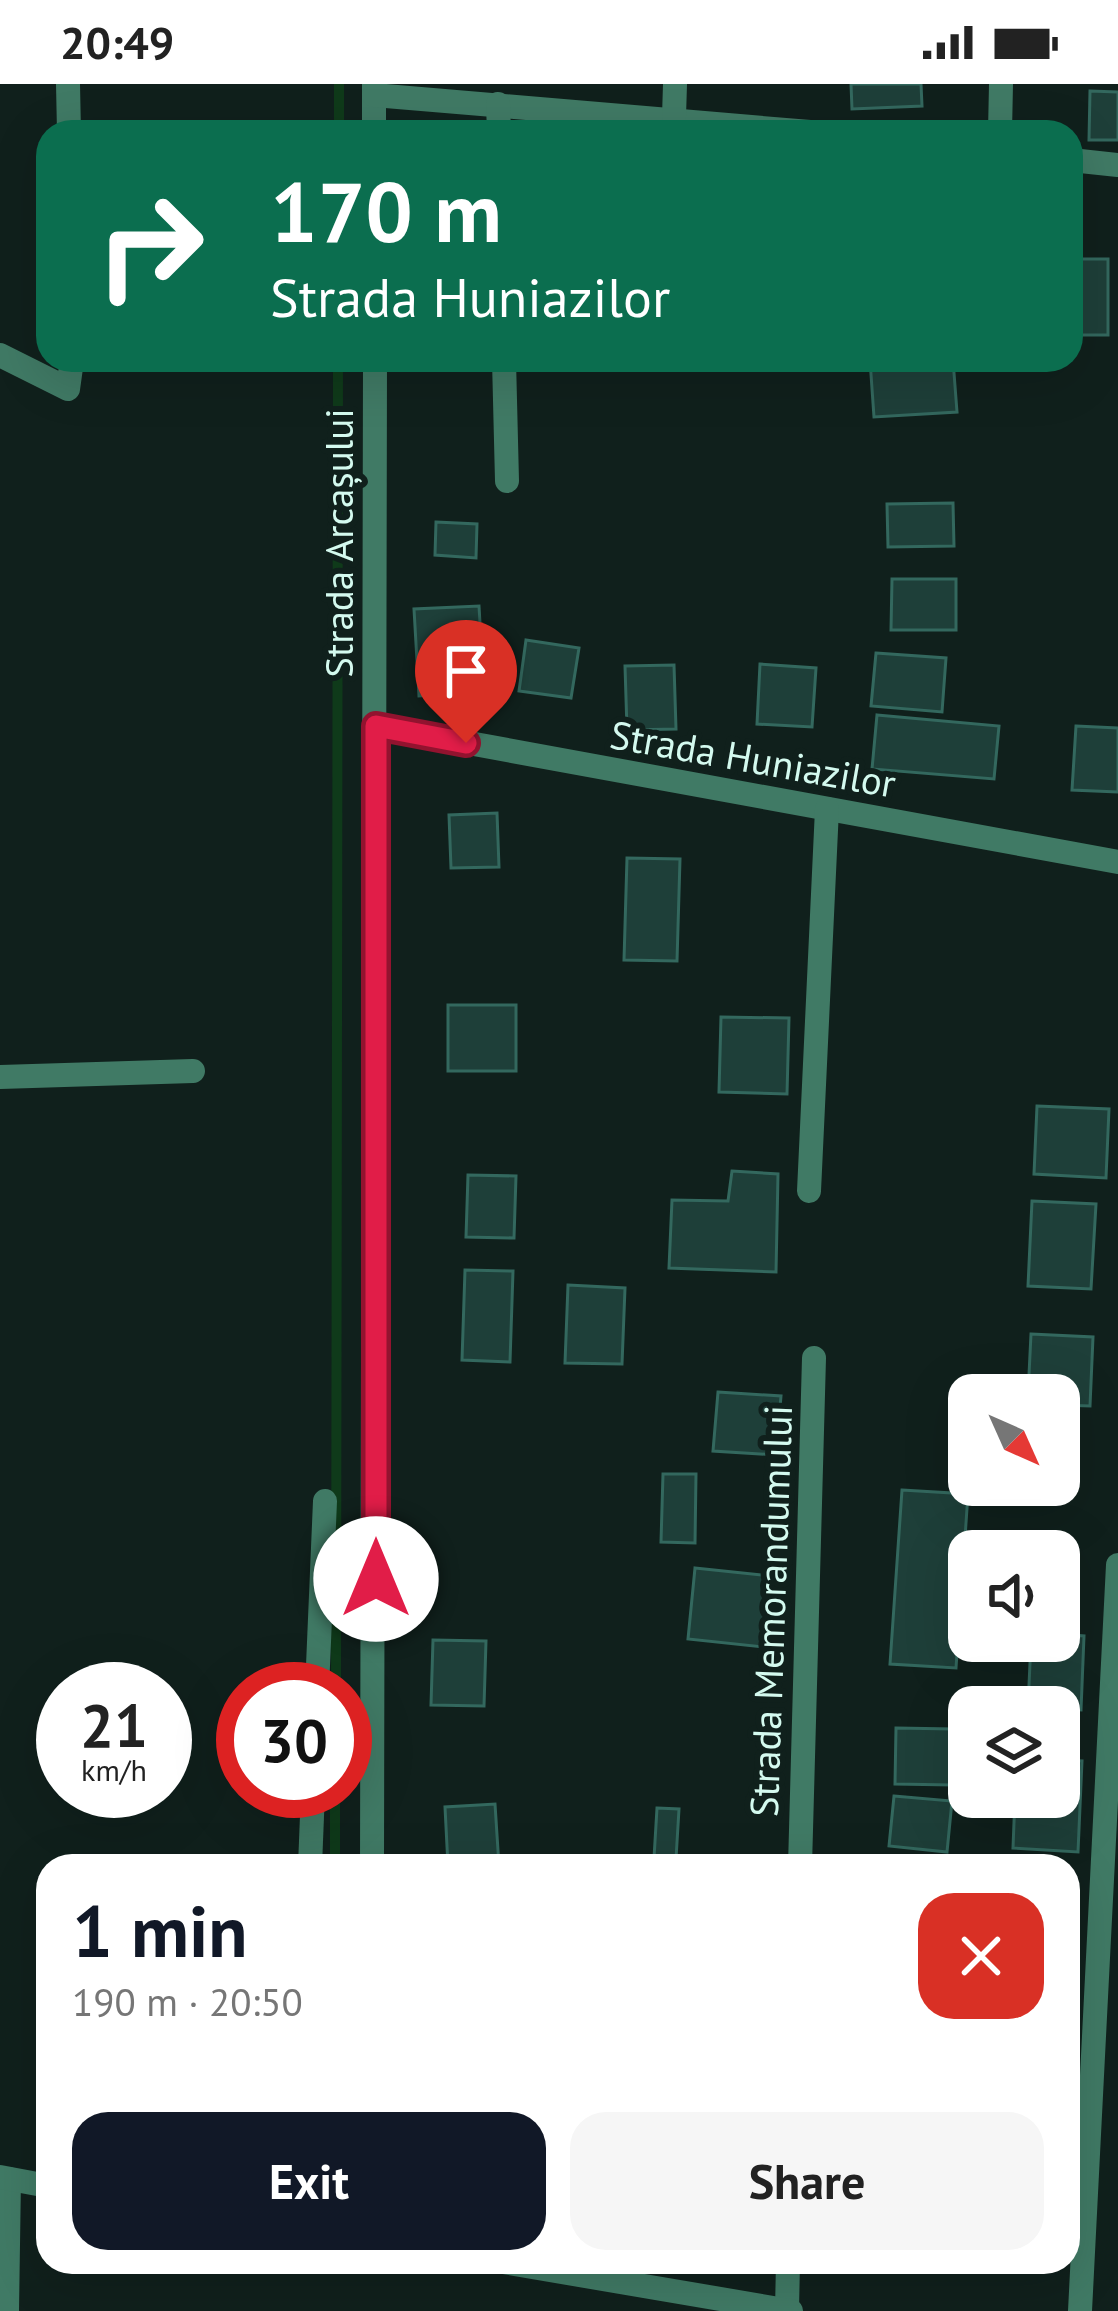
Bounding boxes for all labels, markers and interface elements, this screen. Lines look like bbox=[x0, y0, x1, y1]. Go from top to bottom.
text: 20:49 bbox=[60, 13, 174, 71]
text: 170 m bbox=[270, 156, 502, 265]
icon: right bbox=[72, 168, 228, 324]
text: Strada Huniazilor bbox=[270, 262, 670, 332]
street label: Strada Arcașului bbox=[313, 408, 364, 678]
pin bbox=[415, 620, 517, 743]
icon: arrive bbox=[433, 638, 499, 704]
street label: Strada Huniazilor bbox=[606, 708, 900, 809]
north arrow bbox=[948, 1374, 1080, 1506]
map controls bbox=[948, 1374, 1080, 1818]
street label: Strada Memorandumului bbox=[738, 1404, 803, 1818]
position arrow bbox=[313, 1516, 439, 1642]
button: sound bbox=[948, 1530, 1080, 1662]
speed limit sign: 30 bbox=[216, 1662, 372, 1818]
text: 21 bbox=[80, 1686, 148, 1764]
button: layers bbox=[948, 1686, 1080, 1818]
text: km/h bbox=[81, 1750, 147, 1789]
text: 1 min bbox=[72, 1884, 248, 1977]
button: close bbox=[918, 1893, 1044, 2019]
text: 190 m · 20:50 bbox=[72, 1976, 303, 2027]
button: Exit bbox=[72, 2112, 546, 2250]
button: Share bbox=[570, 2112, 1044, 2250]

